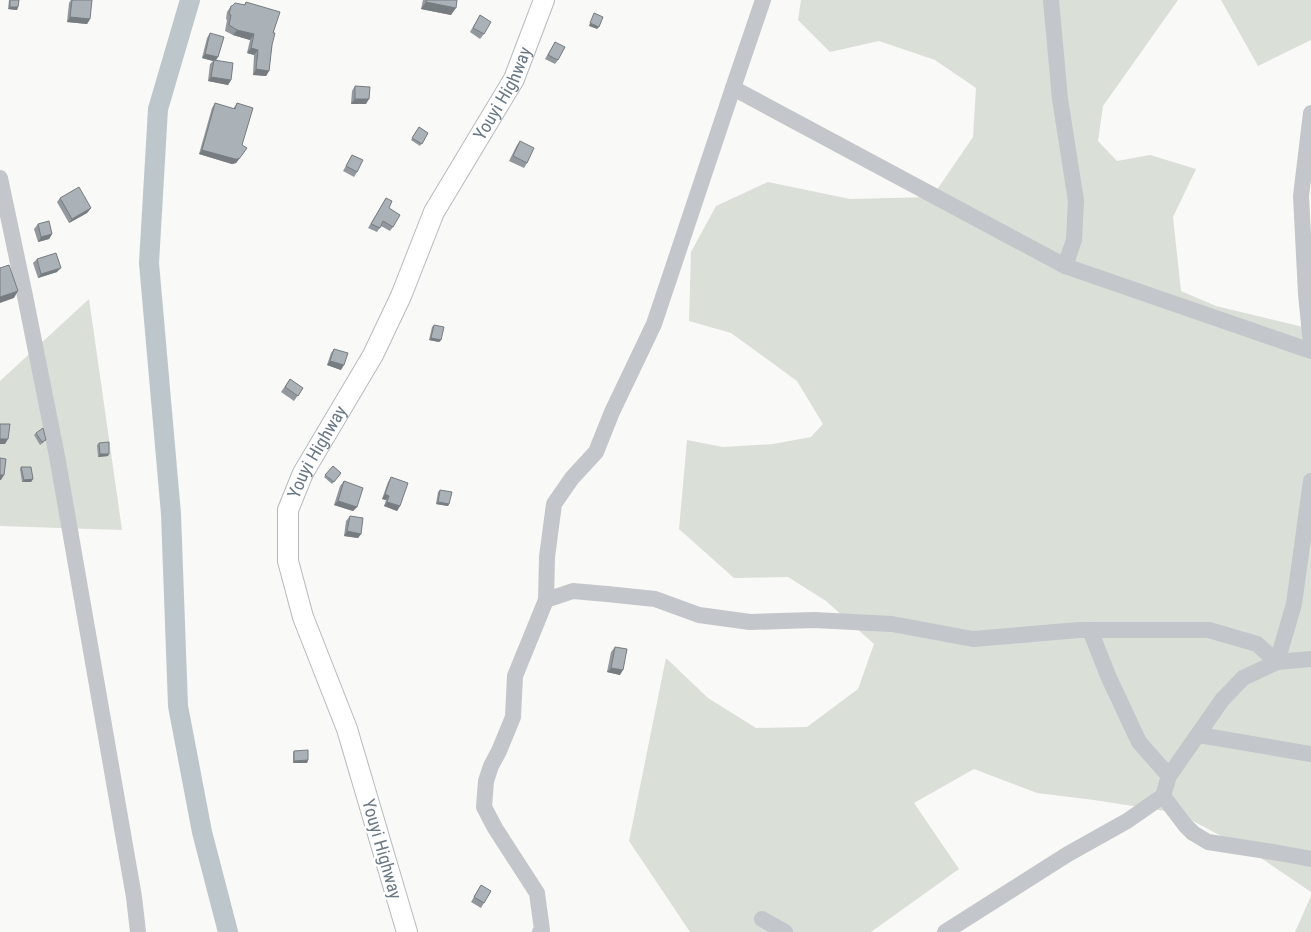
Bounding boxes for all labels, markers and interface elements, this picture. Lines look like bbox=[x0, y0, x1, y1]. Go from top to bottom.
street label: Youyi Highway bbox=[469, 43, 535, 144]
street label: Youyi Highway bbox=[283, 401, 351, 501]
street label: Youyi Highway bbox=[358, 797, 407, 902]

